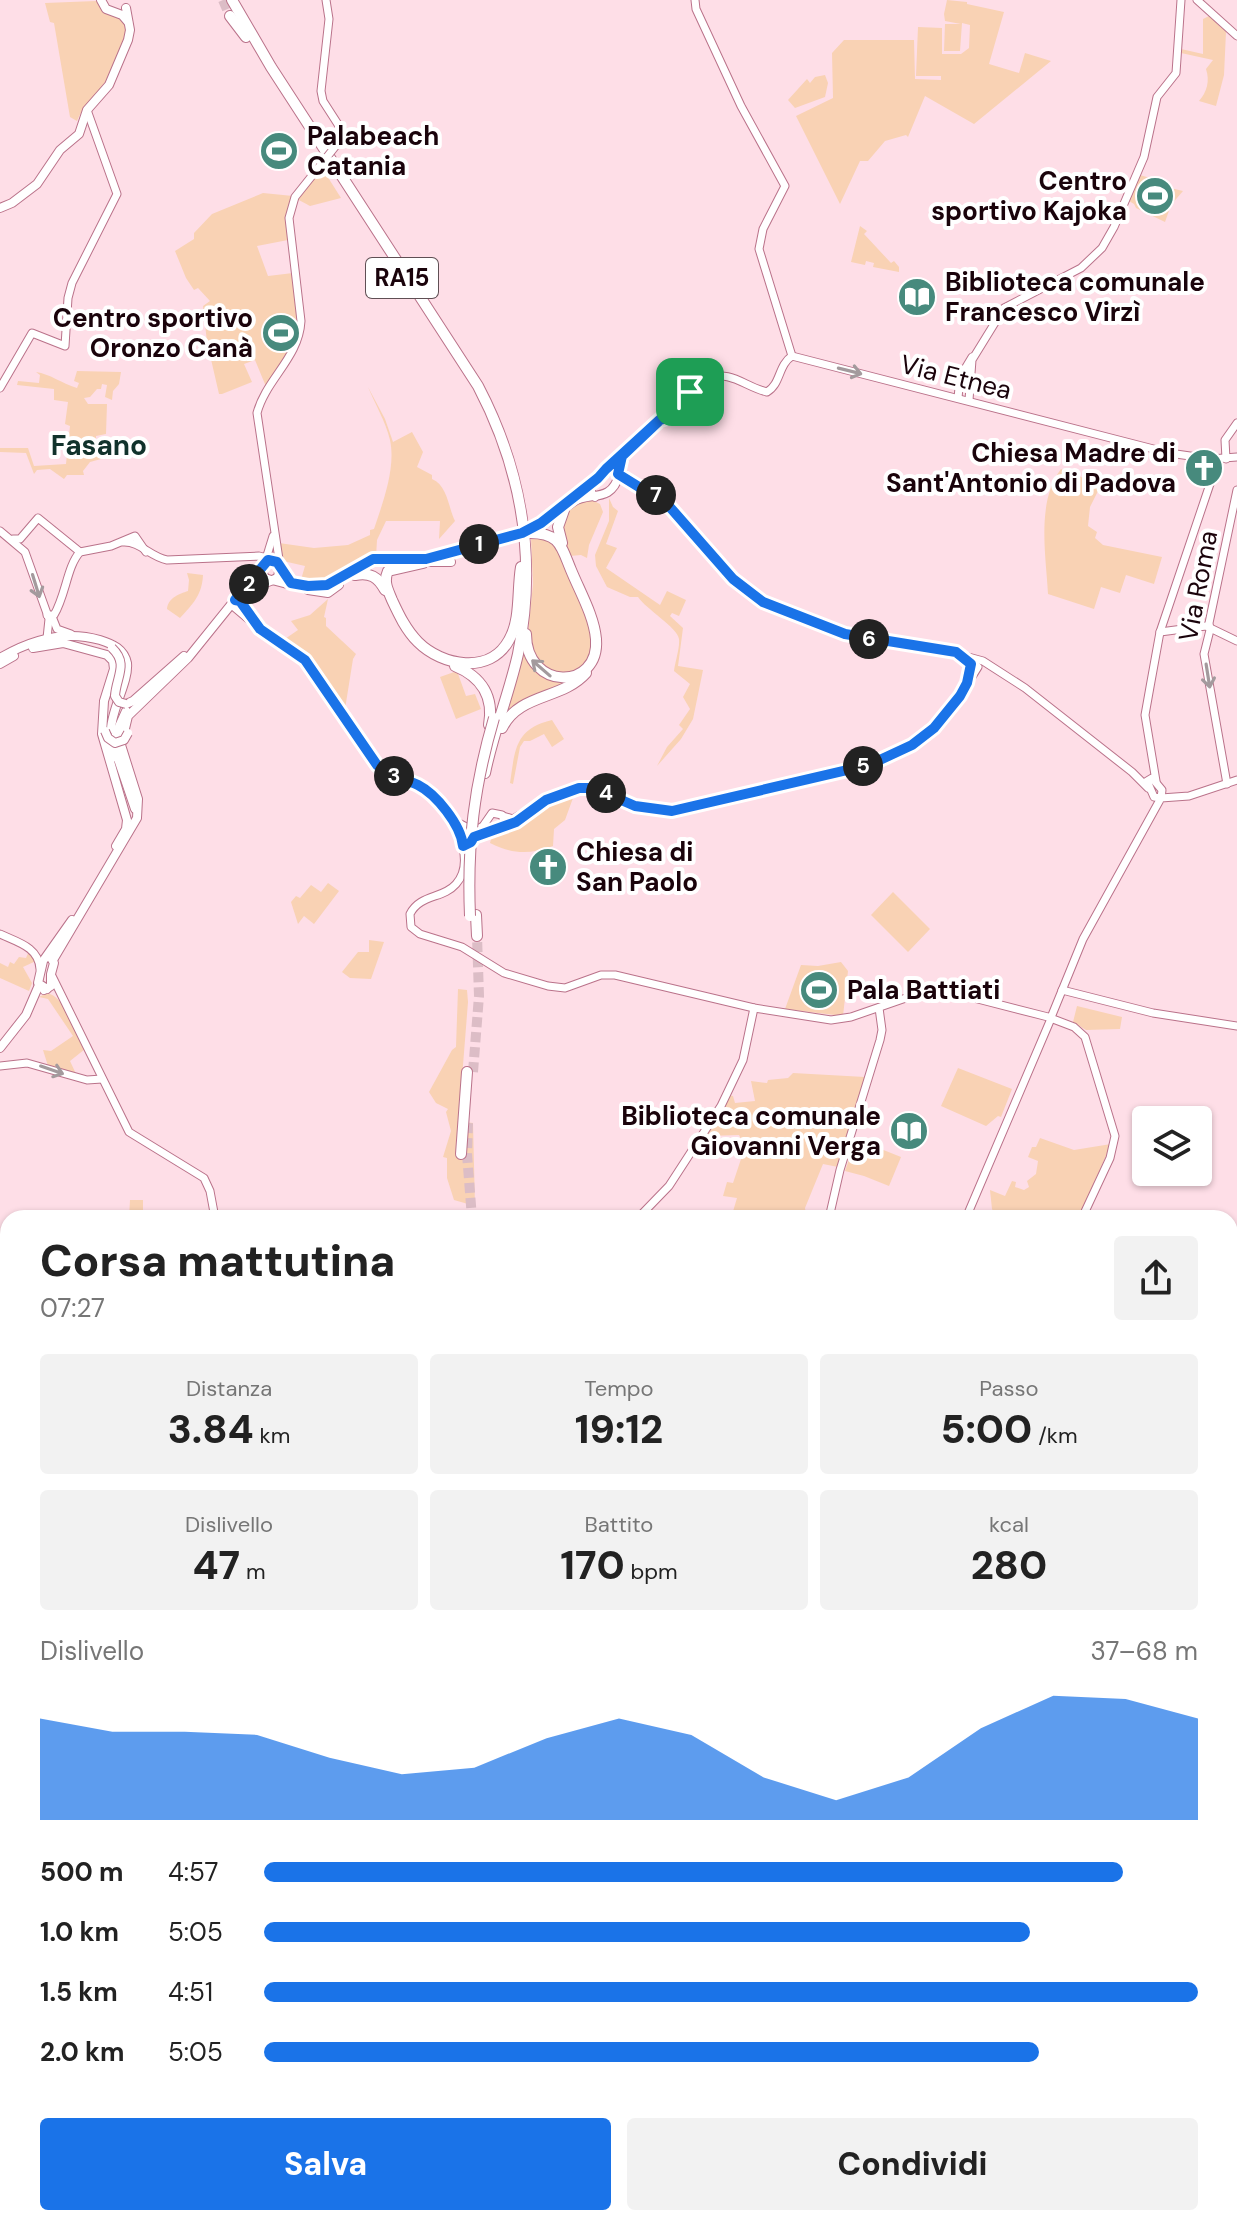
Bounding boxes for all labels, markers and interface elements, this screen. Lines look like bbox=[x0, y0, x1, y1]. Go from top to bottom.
place label: Palabeach Catania bbox=[307, 119, 439, 183]
sports icon: Palabeach Catania bbox=[258, 130, 300, 172]
place label: Centro sportivo Kajoka bbox=[931, 164, 1127, 228]
sports icon: Centro sportivo Kajoka bbox=[1134, 175, 1176, 217]
road number: RA15 bbox=[366, 258, 438, 298]
place label: Biblioteca comunale Francesco Virzì bbox=[945, 265, 1205, 329]
library icon: Biblioteca comunale Francesco Virzì bbox=[896, 276, 938, 318]
place label: Centro sportivo Oronzo Canà bbox=[53, 301, 253, 365]
sports icon: Centro sportivo Oronzo Canà bbox=[260, 312, 302, 354]
street label: Via Etnea bbox=[897, 347, 1015, 407]
pin bbox=[656, 358, 724, 426]
one-way arrow bbox=[837, 364, 863, 379]
icon: arrive bbox=[668, 370, 712, 414]
district label: Fasano bbox=[51, 427, 147, 464]
place label: Chiesa Madre di Sant'Antonio di Padova bbox=[886, 436, 1176, 500]
church icon: Chiesa Madre di Sant'Antonio di Padova bbox=[1183, 447, 1225, 489]
pin: 7 bbox=[636, 475, 676, 515]
text: 7 bbox=[650, 480, 662, 509]
pin: 1 bbox=[459, 524, 499, 564]
street label: Via Roma bbox=[1171, 528, 1225, 644]
text: 1 bbox=[475, 529, 483, 558]
pin: 2 bbox=[229, 564, 269, 604]
text: 2 bbox=[243, 569, 255, 598]
one-way arrow bbox=[29, 572, 44, 598]
pin: 6 bbox=[849, 619, 889, 659]
text: 6 bbox=[862, 624, 876, 653]
one-way arrow bbox=[532, 659, 552, 677]
one-way arrow bbox=[1201, 663, 1216, 688]
pin: 5 bbox=[843, 746, 883, 786]
text: 5 bbox=[856, 751, 870, 780]
pin: 3 bbox=[374, 756, 414, 796]
text: 3 bbox=[387, 761, 401, 790]
pin: 4 bbox=[586, 773, 626, 813]
text: 4 bbox=[599, 778, 613, 807]
place label: Chiesa di San Paolo bbox=[576, 835, 698, 899]
church icon: Chiesa di San Paolo bbox=[527, 846, 569, 888]
sports icon: Pala Battiati bbox=[798, 969, 840, 1011]
place label: Pala Battiati bbox=[847, 973, 1000, 1007]
one-way arrow bbox=[39, 1063, 64, 1078]
place label: Biblioteca comunale Giovanni Verga bbox=[621, 1099, 881, 1163]
map controls bbox=[1132, 1106, 1212, 1186]
button: layers bbox=[1132, 1106, 1212, 1186]
library icon: Biblioteca comunale Giovanni Verga bbox=[888, 1110, 930, 1152]
text: Corsa mattutina bbox=[40, 1232, 395, 1290]
button: share bbox=[1114, 1236, 1198, 1320]
text: 07:27 bbox=[40, 1291, 105, 1325]
text: Distanza bbox=[186, 1374, 272, 1403]
text: Tempo bbox=[584, 1374, 654, 1403]
text: Passo bbox=[979, 1374, 1039, 1403]
text: 3.84 bbox=[168, 1403, 254, 1455]
text: 19:12 bbox=[575, 1403, 663, 1455]
text: 5:00 bbox=[941, 1403, 1032, 1455]
text: km bbox=[254, 1421, 290, 1450]
text: /km bbox=[1032, 1421, 1077, 1450]
text: Dislivello bbox=[185, 1510, 273, 1539]
text: Battito bbox=[585, 1510, 653, 1539]
text: kcal bbox=[989, 1510, 1029, 1539]
text: 47 bbox=[192, 1539, 240, 1591]
text: 170 bbox=[560, 1539, 625, 1591]
text: 280 bbox=[971, 1539, 1047, 1591]
text: m bbox=[240, 1557, 266, 1586]
text: bpm bbox=[625, 1557, 678, 1586]
text: Dislivello bbox=[40, 1634, 144, 1668]
text: 37–68 m bbox=[1090, 1634, 1198, 1668]
text: 500 m bbox=[40, 1855, 123, 1889]
text: 4:57 bbox=[168, 1855, 218, 1889]
text: 1.0 km bbox=[40, 1915, 119, 1949]
text: 5:05 bbox=[168, 1915, 223, 1949]
text: 1.5 km bbox=[40, 1975, 118, 2009]
text: 4:51 bbox=[168, 1975, 213, 2009]
text: 2.0 km bbox=[40, 2035, 124, 2069]
text: 5:05 bbox=[168, 2035, 223, 2069]
button: Salva bbox=[40, 2118, 611, 2210]
button: Condividi bbox=[627, 2118, 1198, 2210]

